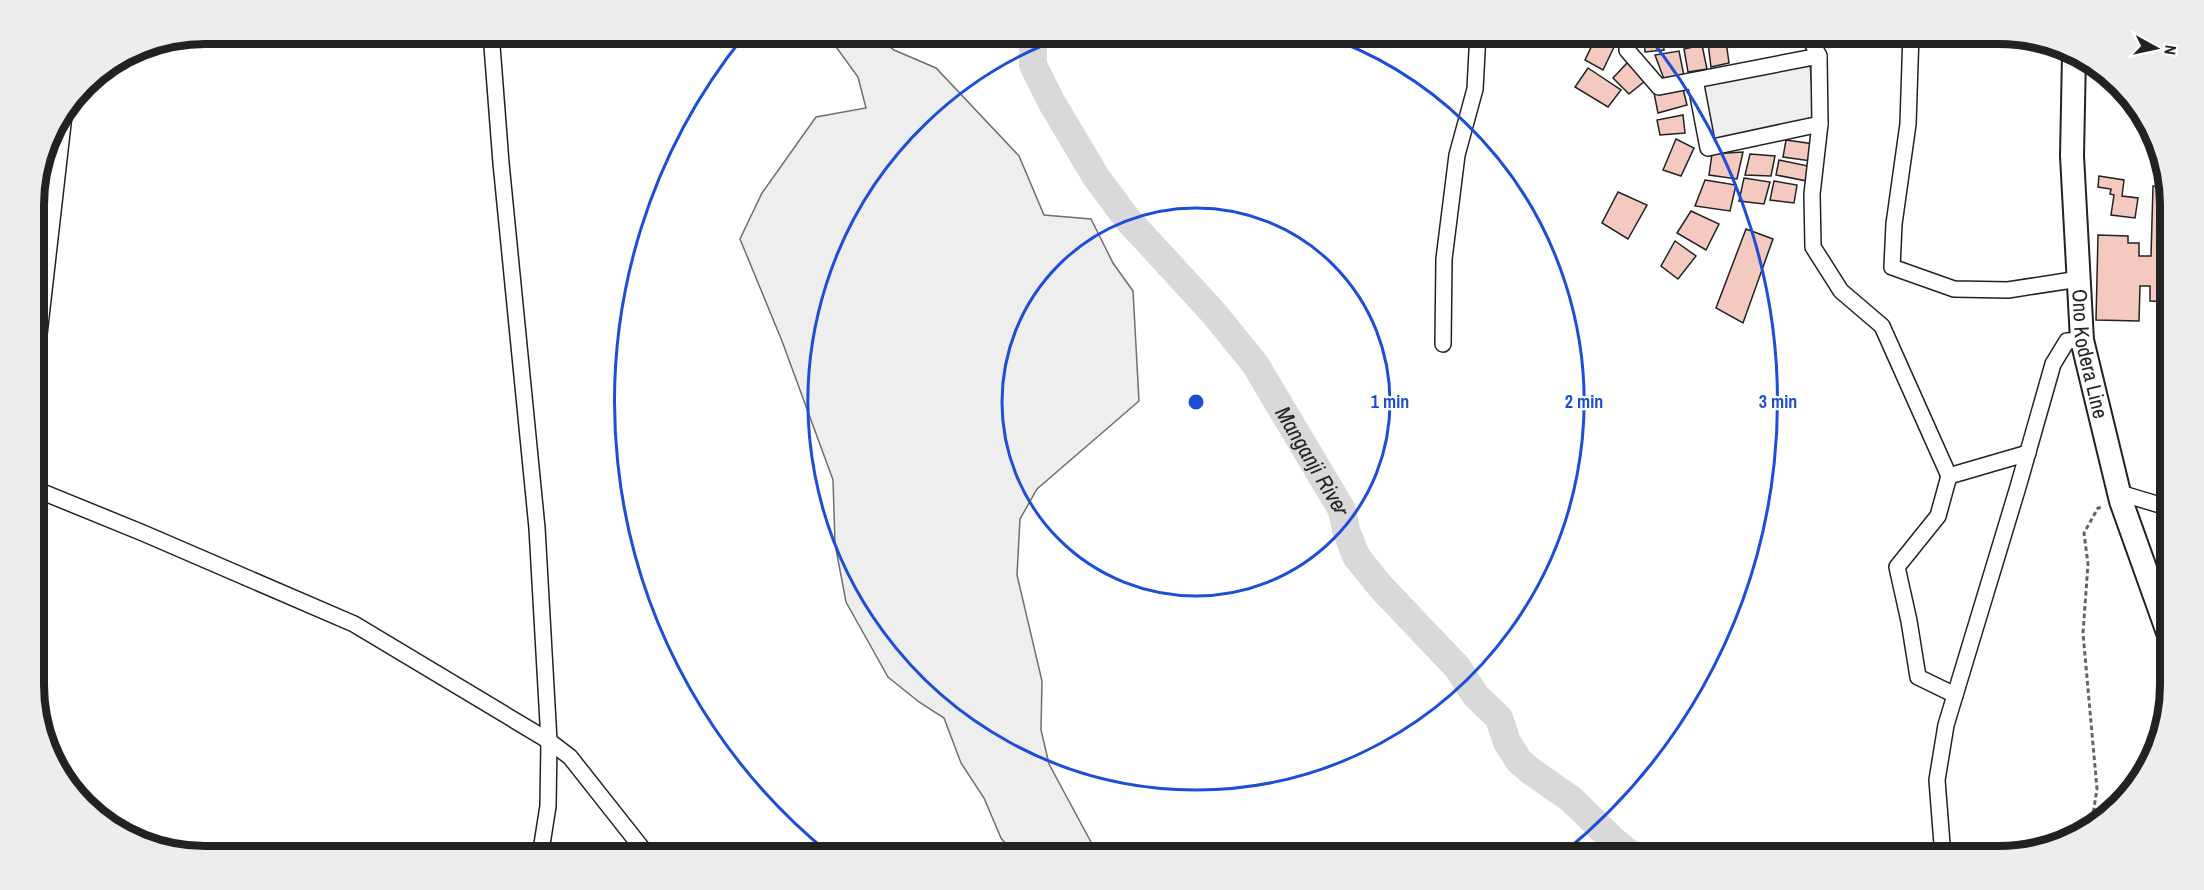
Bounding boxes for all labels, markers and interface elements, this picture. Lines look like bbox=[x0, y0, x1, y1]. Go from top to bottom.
north arrow bbox=[2126, 18, 2186, 78]
text: N bbox=[2159, 44, 2182, 56]
street label: Ono Kodera Line bbox=[2065, 288, 2115, 421]
text: 1 min bbox=[1371, 389, 1409, 414]
text: 2 min bbox=[1565, 389, 1603, 414]
text: 3 min bbox=[1759, 389, 1797, 414]
centre of rings bbox=[1186, 392, 1206, 412]
water label: Manganji River bbox=[1268, 401, 1358, 518]

